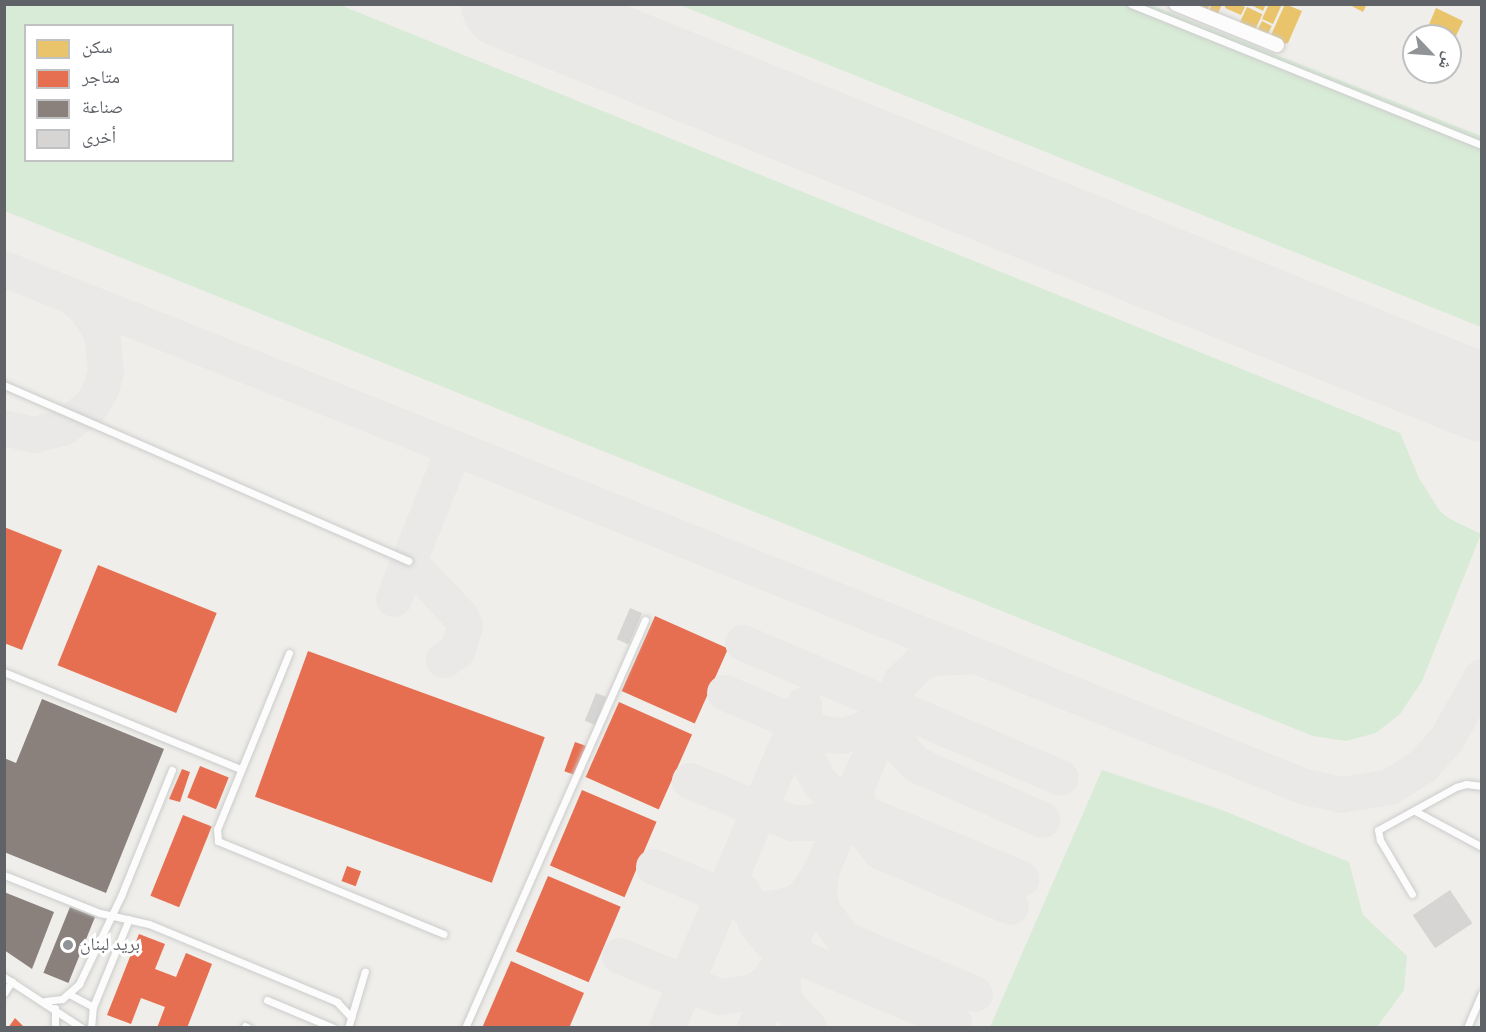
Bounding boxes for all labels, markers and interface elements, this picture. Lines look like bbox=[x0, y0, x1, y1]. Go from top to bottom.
legend bbox=[24, 24, 234, 162]
north arrow bbox=[1402, 24, 1462, 84]
text: سكن bbox=[82, 35, 113, 60]
text: ش bbox=[1433, 48, 1460, 73]
text: متاجر bbox=[82, 65, 120, 90]
text: صناعة bbox=[82, 95, 123, 120]
text: أخرى bbox=[82, 125, 116, 150]
place label: بريد لبنان bbox=[80, 934, 140, 956]
marker: بريد لبنان bbox=[61, 938, 75, 952]

